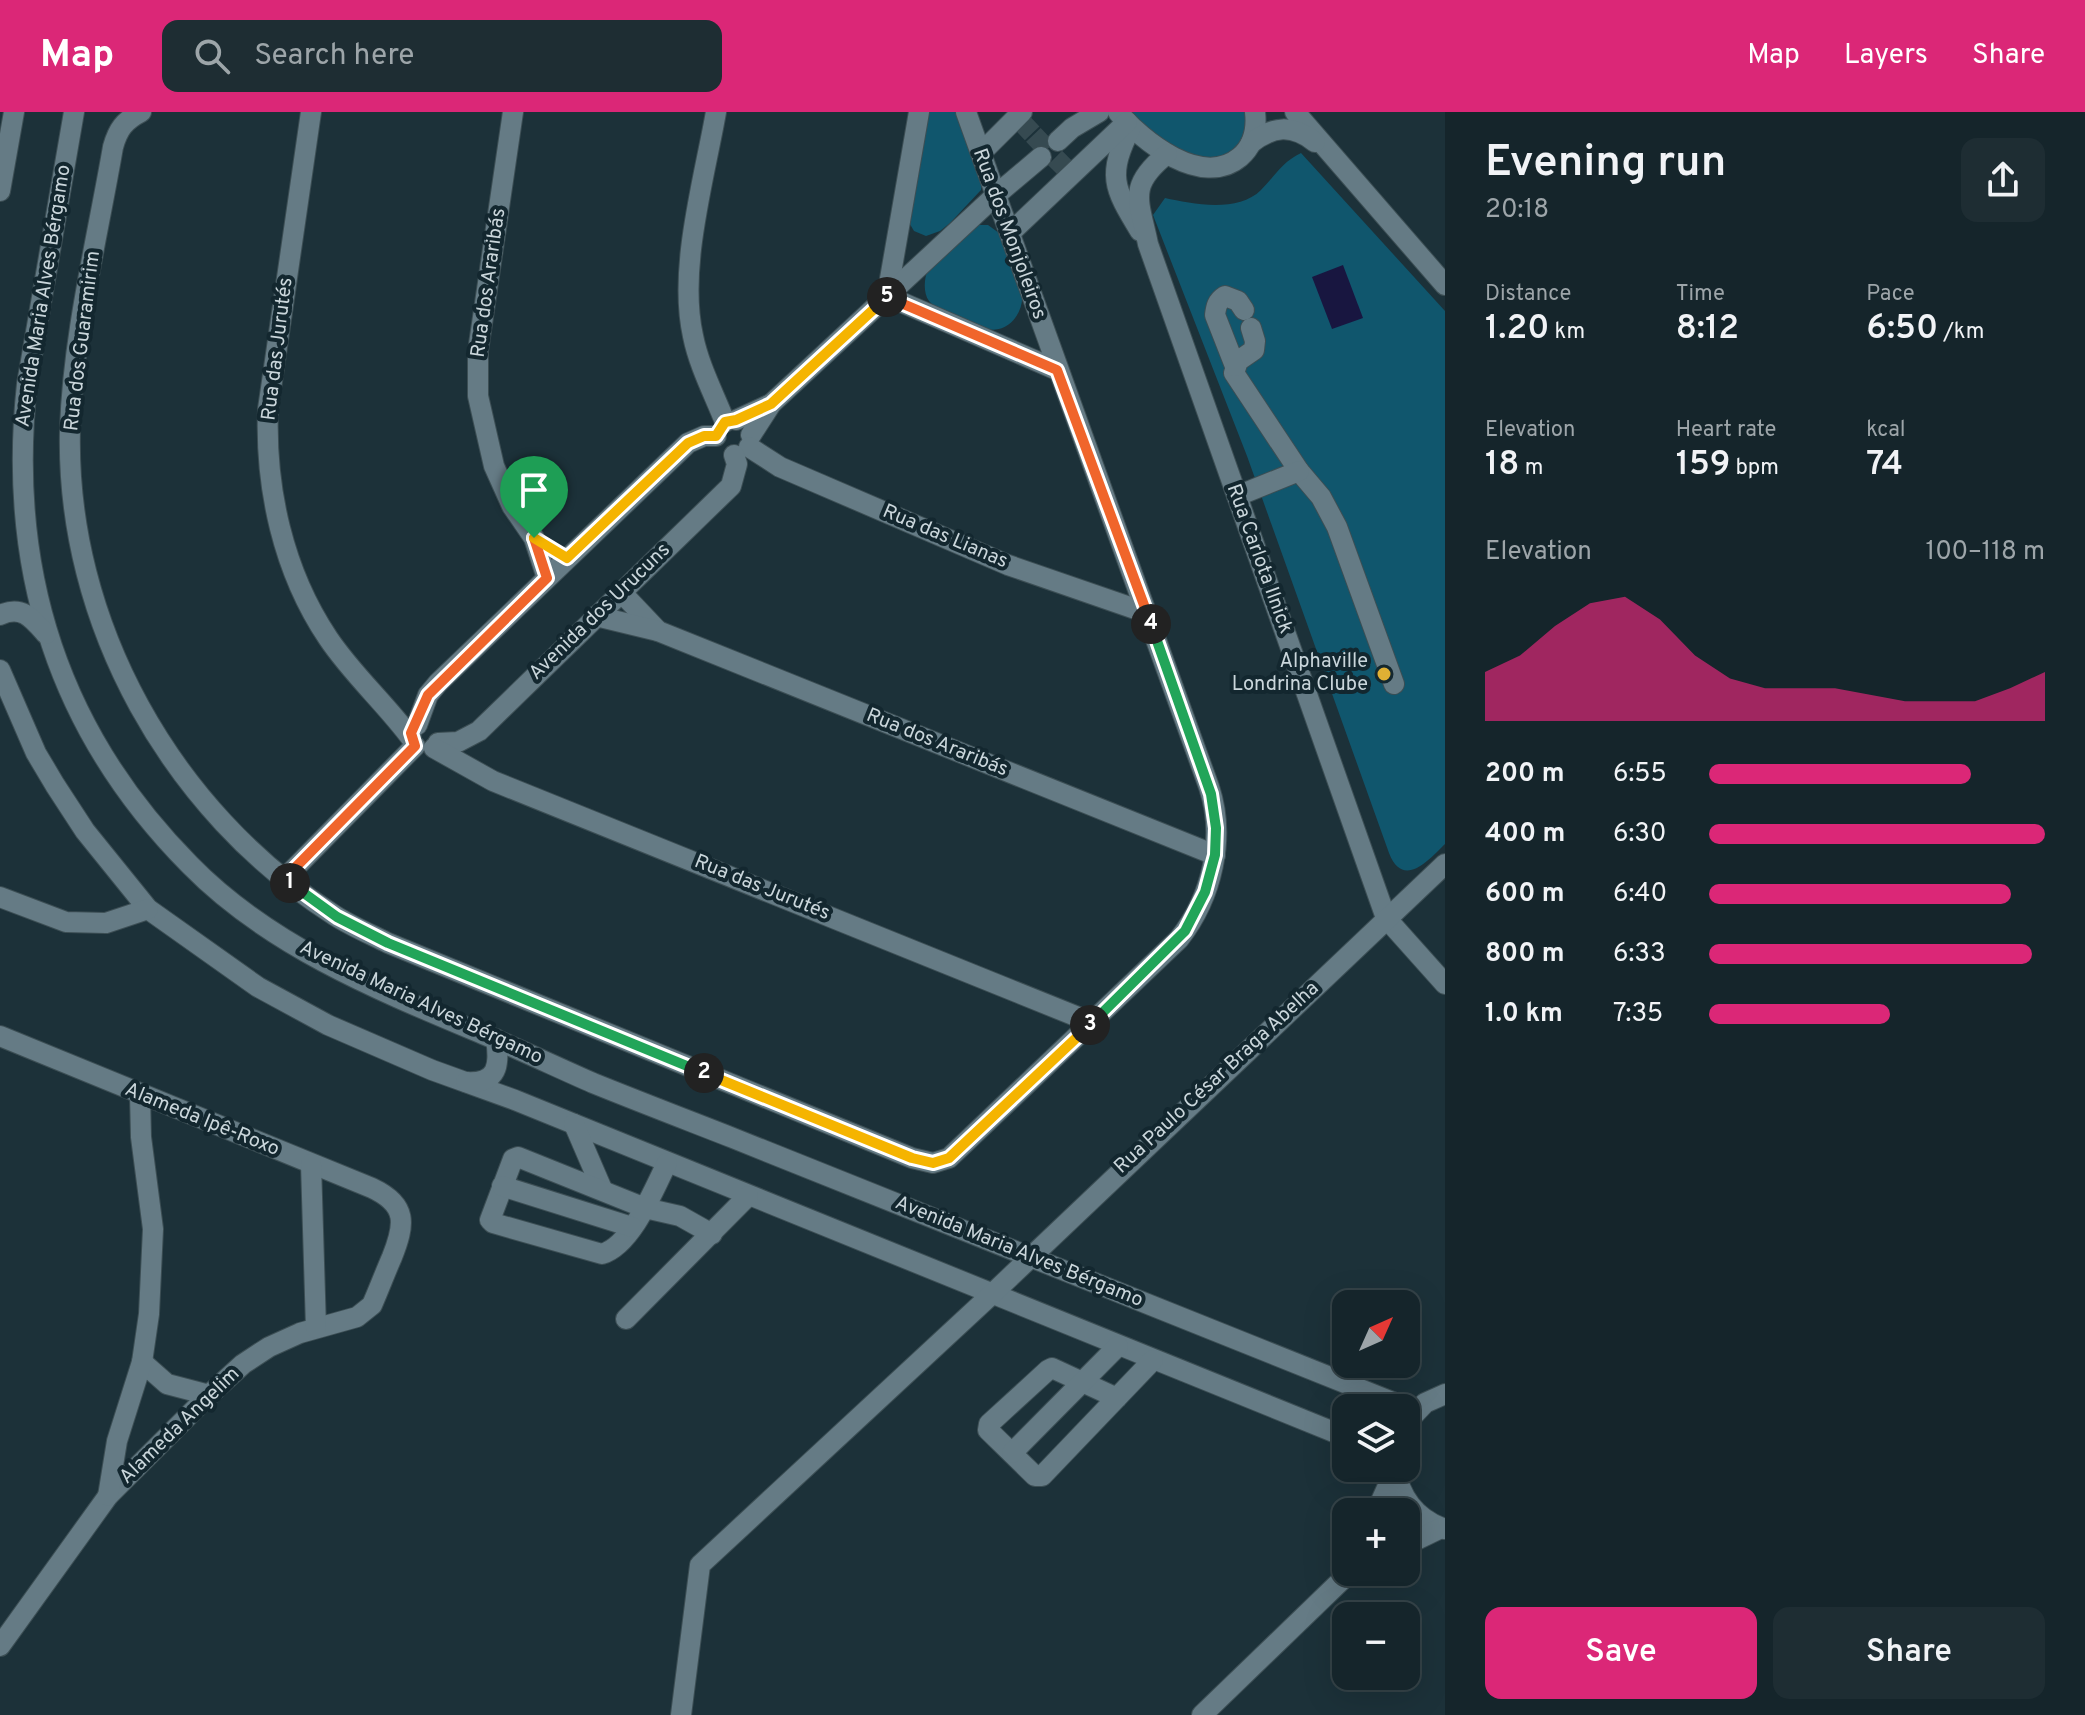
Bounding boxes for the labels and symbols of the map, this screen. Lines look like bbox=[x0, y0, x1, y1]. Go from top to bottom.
street label: Rua dos Monjoleiros bbox=[966, 145, 1052, 323]
street label: Avenida Maria Alves Bérgamo bbox=[10, 163, 78, 429]
street label: Rua dos Araribás bbox=[466, 207, 512, 359]
street label: Rua dos Guaramirim bbox=[59, 249, 107, 433]
street label: Rua das Jurutés bbox=[256, 276, 300, 422]
pin: 5 bbox=[867, 277, 907, 317]
pin bbox=[500, 456, 568, 538]
street label: Rua Carlota Ilnick bbox=[1220, 480, 1298, 638]
street label: Rua das Lianas bbox=[878, 499, 1012, 575]
street label: Avenida dos Urucuns bbox=[524, 538, 676, 686]
pin: 4 bbox=[1131, 604, 1171, 644]
place label: Alphaville Londrina Clube bbox=[1232, 649, 1368, 698]
marker: Alphaville Londrina Clube bbox=[1375, 665, 1393, 683]
street label: Rua dos Araribás bbox=[862, 703, 1012, 783]
street label: Rua das Jurutés bbox=[690, 849, 834, 927]
pin: 1 bbox=[270, 863, 310, 903]
street label: Avenida Maria Alves Bérgamo bbox=[295, 935, 547, 1071]
street label: Rua Paulo César Braga Abelha bbox=[1109, 976, 1325, 1180]
pin: 3 bbox=[1070, 1005, 1110, 1045]
pin: 2 bbox=[684, 1053, 724, 1093]
street label: Alameda Ipê-Roxo bbox=[121, 1077, 283, 1163]
street label: Avenida Maria Alves Bérgamo bbox=[891, 1190, 1147, 1314]
north arrow bbox=[1332, 1290, 1420, 1378]
street label: Alameda Angelim bbox=[114, 1362, 246, 1490]

